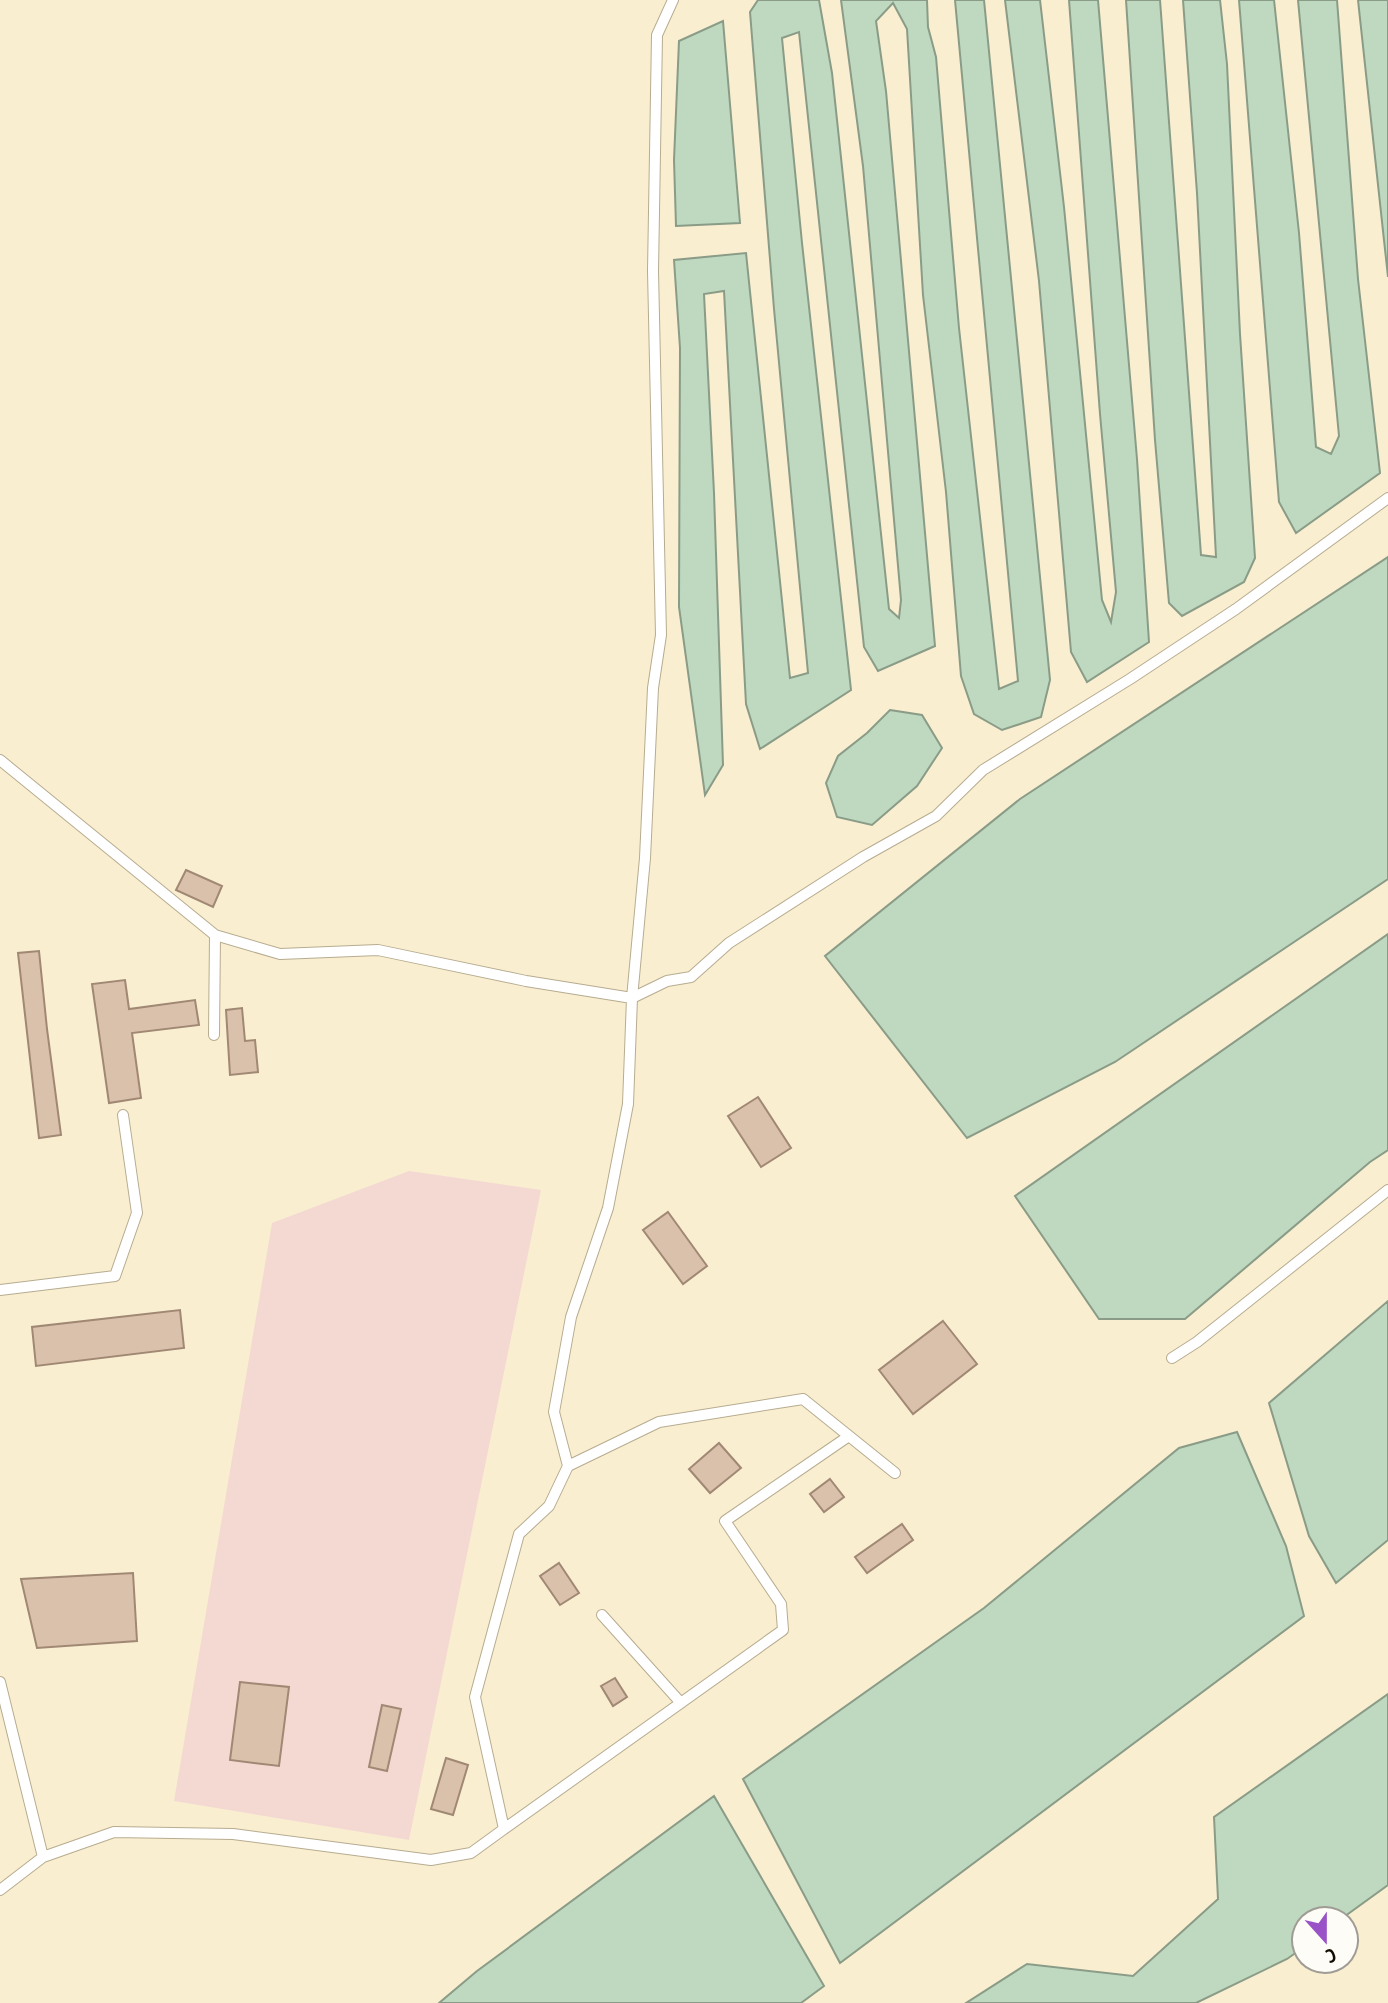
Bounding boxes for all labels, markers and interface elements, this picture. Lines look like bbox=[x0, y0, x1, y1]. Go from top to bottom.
north arrow bbox=[1290, 1905, 1360, 1975]
text: С bbox=[1322, 1943, 1339, 1969]

